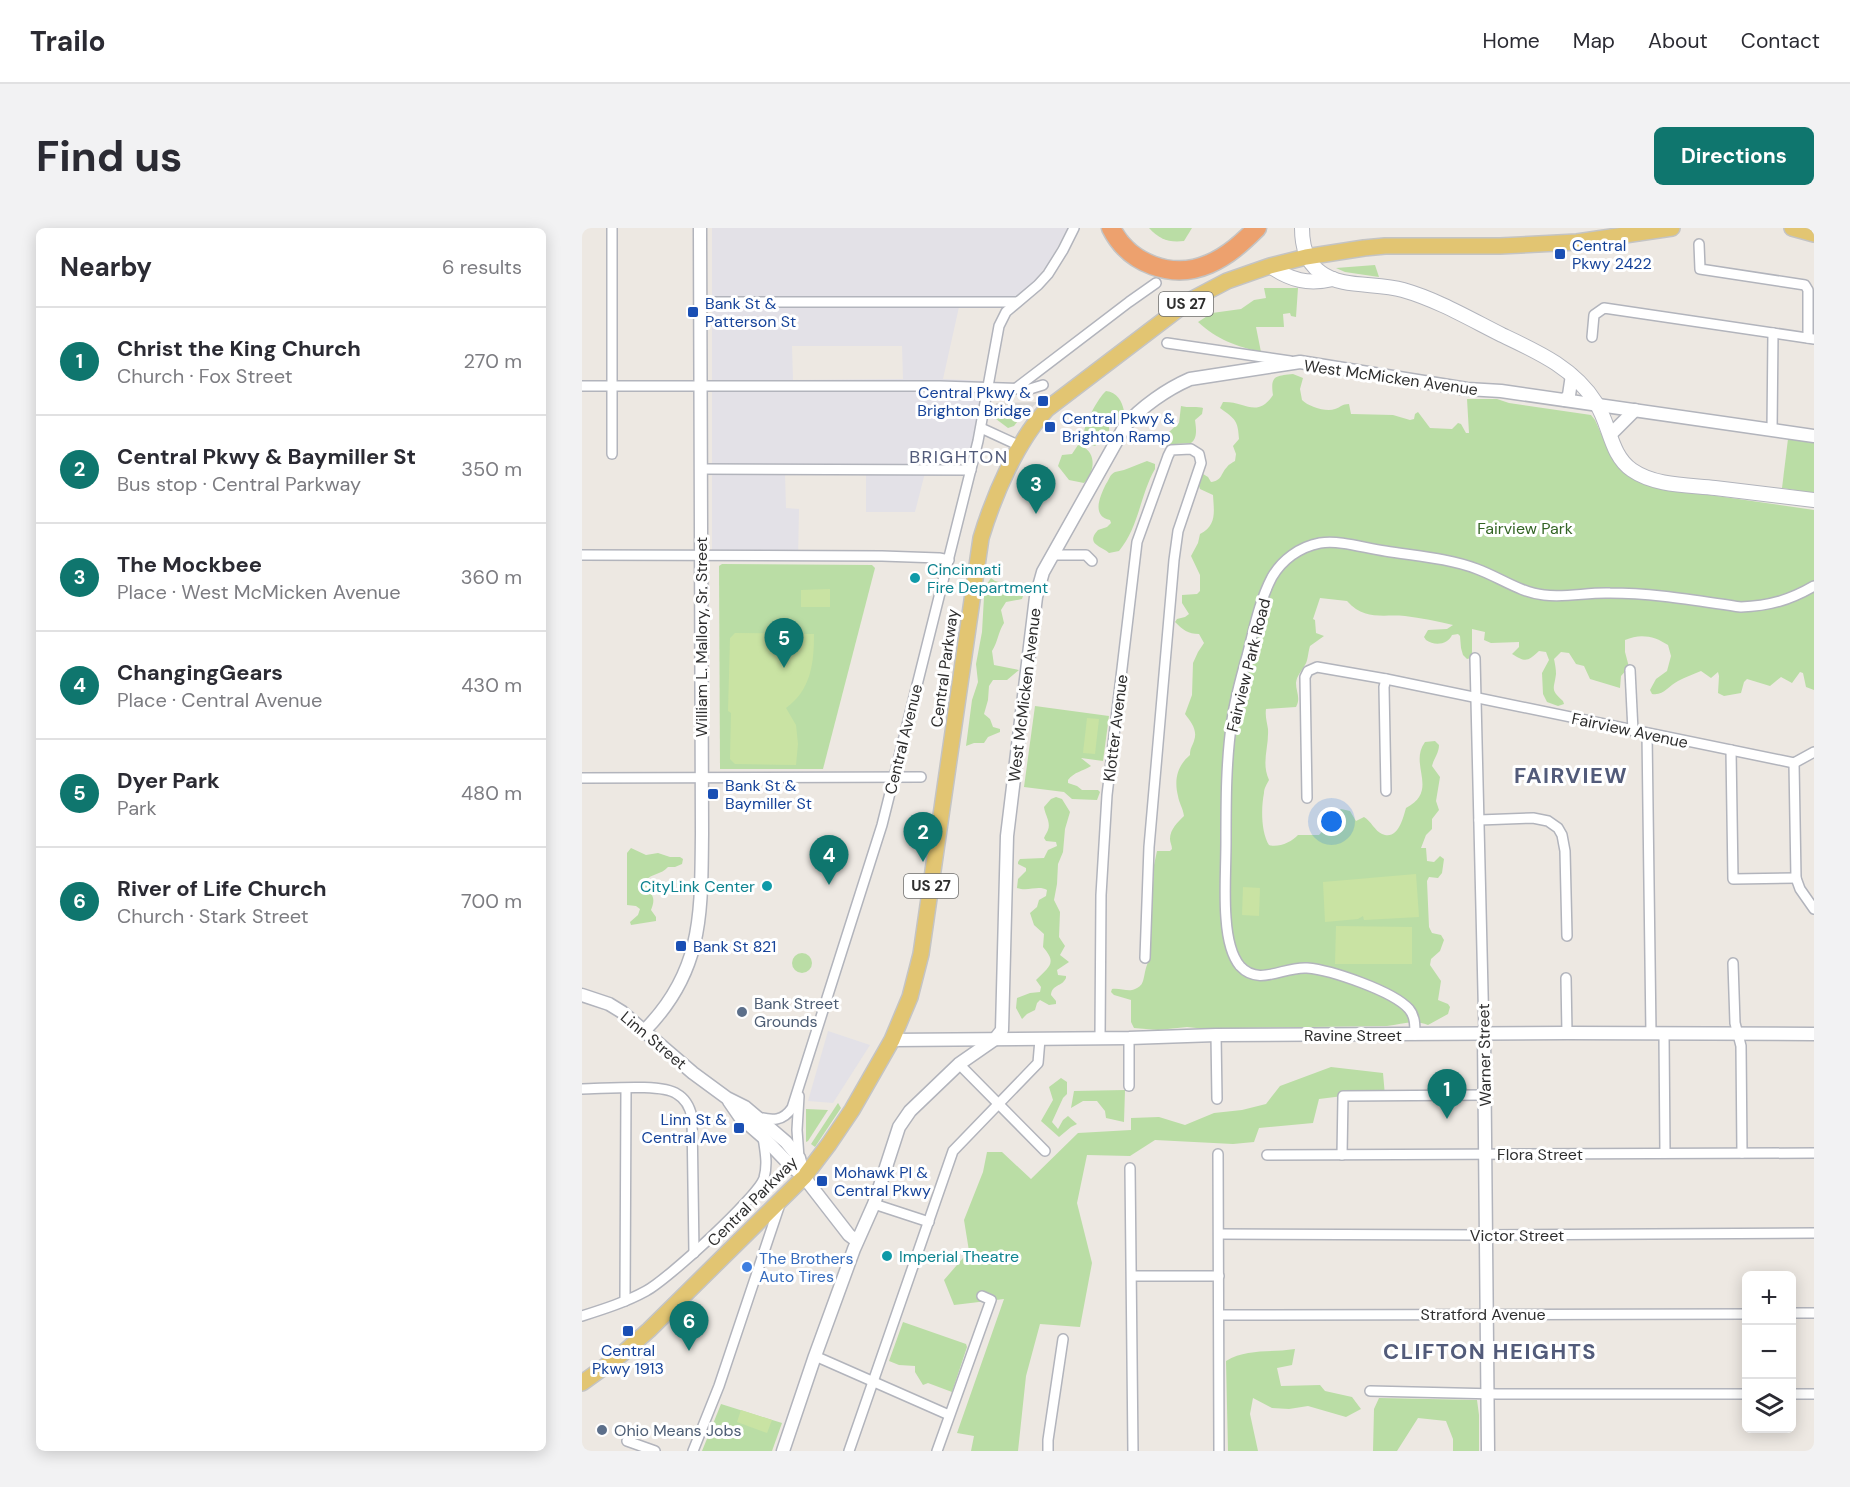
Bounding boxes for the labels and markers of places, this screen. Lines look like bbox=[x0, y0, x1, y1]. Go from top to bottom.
place label: Central Pkwy 2422 bbox=[1572, 235, 1652, 274]
marker: Central Pkwy 2422 bbox=[1553, 247, 1567, 261]
place label: Bank St & Patterson St bbox=[705, 293, 796, 332]
marker: Bank St & Patterson St bbox=[686, 305, 700, 319]
place label: Central Pkwy & Brighton Bridge bbox=[917, 382, 1031, 421]
marker: Central Pkwy & Brighton Bridge bbox=[1036, 394, 1050, 408]
place label: Central Pkwy & Brighton Ramp bbox=[1062, 408, 1175, 447]
marker: Central Pkwy & Brighton Ramp bbox=[1043, 420, 1057, 434]
pin: 3 bbox=[1016, 464, 1056, 514]
place label: Cincinnati Fire Department bbox=[927, 559, 1048, 598]
marker: Cincinnati Fire Department bbox=[908, 571, 922, 585]
pin: 5 bbox=[764, 618, 804, 668]
place label: Bank St & Baymiller St bbox=[725, 775, 812, 814]
marker: Bank St & Baymiller St bbox=[706, 787, 720, 801]
pin: 2 bbox=[904, 812, 942, 862]
pin: 4 bbox=[810, 836, 848, 885]
place label: CityLink Center bbox=[640, 876, 755, 897]
marker: CityLink Center bbox=[760, 879, 774, 893]
place label: Bank St 821 bbox=[693, 936, 776, 957]
marker: Bank St 821 bbox=[674, 939, 688, 953]
place label: Bank Street Grounds bbox=[754, 993, 839, 1032]
marker: Bank Street Grounds bbox=[735, 1005, 749, 1019]
pin: 1 bbox=[1428, 1070, 1466, 1119]
place label: Linn St & Central Ave bbox=[642, 1109, 727, 1148]
marker: Linn St & Central Ave bbox=[732, 1121, 746, 1135]
place label: Mohawk Pl & Central Pkwy bbox=[834, 1162, 931, 1201]
marker: Mohawk Pl & Central Pkwy bbox=[815, 1174, 829, 1188]
place label: Imperial Theatre bbox=[899, 1246, 1019, 1267]
place label: The Brothers Auto Tires bbox=[759, 1248, 853, 1287]
marker: Imperial Theatre bbox=[880, 1249, 894, 1263]
marker: The Brothers Auto Tires bbox=[740, 1260, 754, 1274]
pin: 6 bbox=[670, 1302, 708, 1351]
marker: Central Pkwy 1913 bbox=[621, 1324, 635, 1338]
place label: Central Pkwy 1913 bbox=[592, 1340, 664, 1379]
place label: Ohio Means Jobs bbox=[614, 1420, 741, 1441]
marker: Ohio Means Jobs bbox=[595, 1423, 609, 1437]

